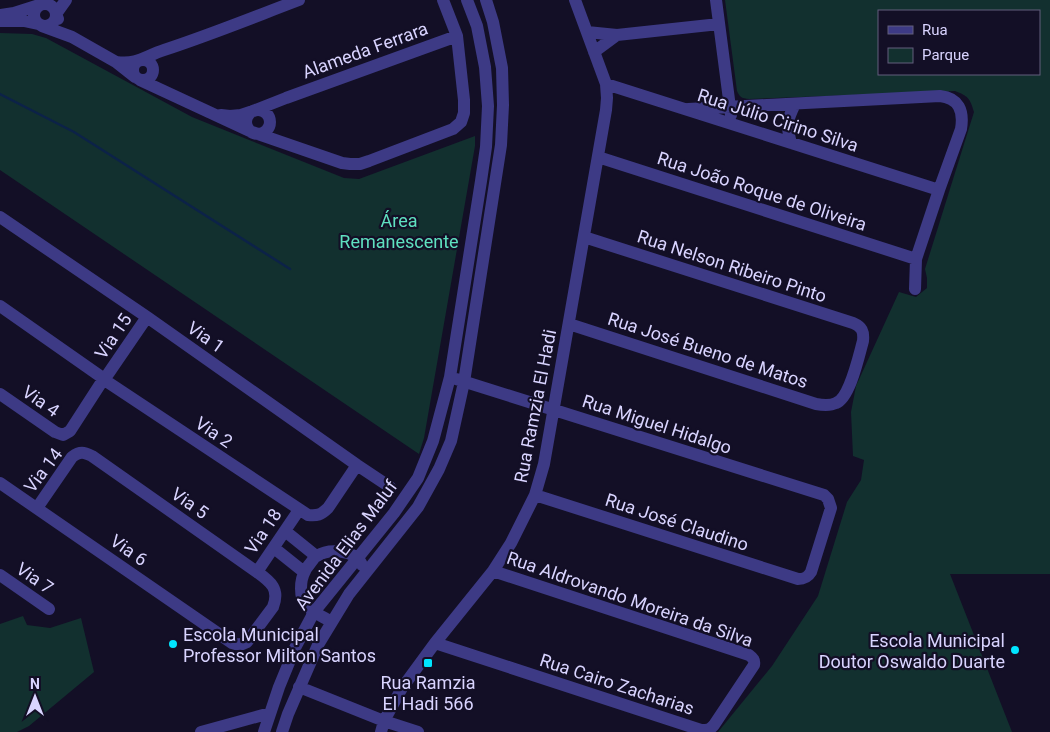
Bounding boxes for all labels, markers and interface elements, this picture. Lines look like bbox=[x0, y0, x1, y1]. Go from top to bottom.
legend bbox=[878, 10, 1040, 75]
street label: Alameda Ferrara bbox=[299, 18, 431, 82]
text: Rua bbox=[922, 21, 948, 39]
text: Parque bbox=[922, 46, 969, 64]
street label: Rua Júlio Cirino Silva bbox=[695, 84, 861, 156]
street label: Rua João Roque de Oliveira bbox=[655, 147, 869, 235]
park label: Área Remanescente bbox=[339, 210, 459, 252]
street label: Rua Nelson Ribeiro Pinto bbox=[635, 225, 829, 307]
street label: Rua José Bueno de Matos bbox=[605, 308, 811, 392]
street label: Via 15 bbox=[90, 309, 136, 363]
street label: Via 1 bbox=[184, 317, 228, 357]
street label: Rua Ramzia El Hadi bbox=[510, 328, 560, 484]
street label: Via 4 bbox=[19, 381, 63, 421]
street label: Rua Miguel Hidalgo bbox=[580, 390, 734, 458]
street label: Via 2 bbox=[191, 412, 237, 452]
street label: Via 14 bbox=[19, 444, 67, 496]
street label: Avenida Elias Maluf bbox=[290, 475, 402, 614]
street label: Via 5 bbox=[168, 483, 212, 523]
street label: Rua José Claudino bbox=[603, 489, 751, 555]
street label: Via 18 bbox=[240, 504, 286, 558]
street label: Via 6 bbox=[107, 530, 151, 570]
street label: Rua Aldrovando Moreira da Silva bbox=[504, 547, 756, 651]
street label: Via 7 bbox=[13, 558, 57, 598]
place label: Escola Municipal Professor Milton Santos bbox=[183, 624, 376, 666]
place label: Escola Municipal Doutor Oswaldo Duarte bbox=[819, 630, 1005, 672]
marker: Escola Municipal Professor Milton Santos bbox=[167, 638, 179, 650]
marker: Escola Municipal Doutor Oswaldo Duarte bbox=[1009, 644, 1021, 656]
street label: Rua Cairo Zacharias bbox=[537, 649, 697, 719]
marker: Rua Ramzia El Hadi 566 bbox=[422, 657, 434, 669]
north arrow bbox=[10, 672, 60, 722]
place label: Rua Ramzia El Hadi 566 bbox=[380, 672, 476, 714]
text: N bbox=[30, 676, 40, 692]

